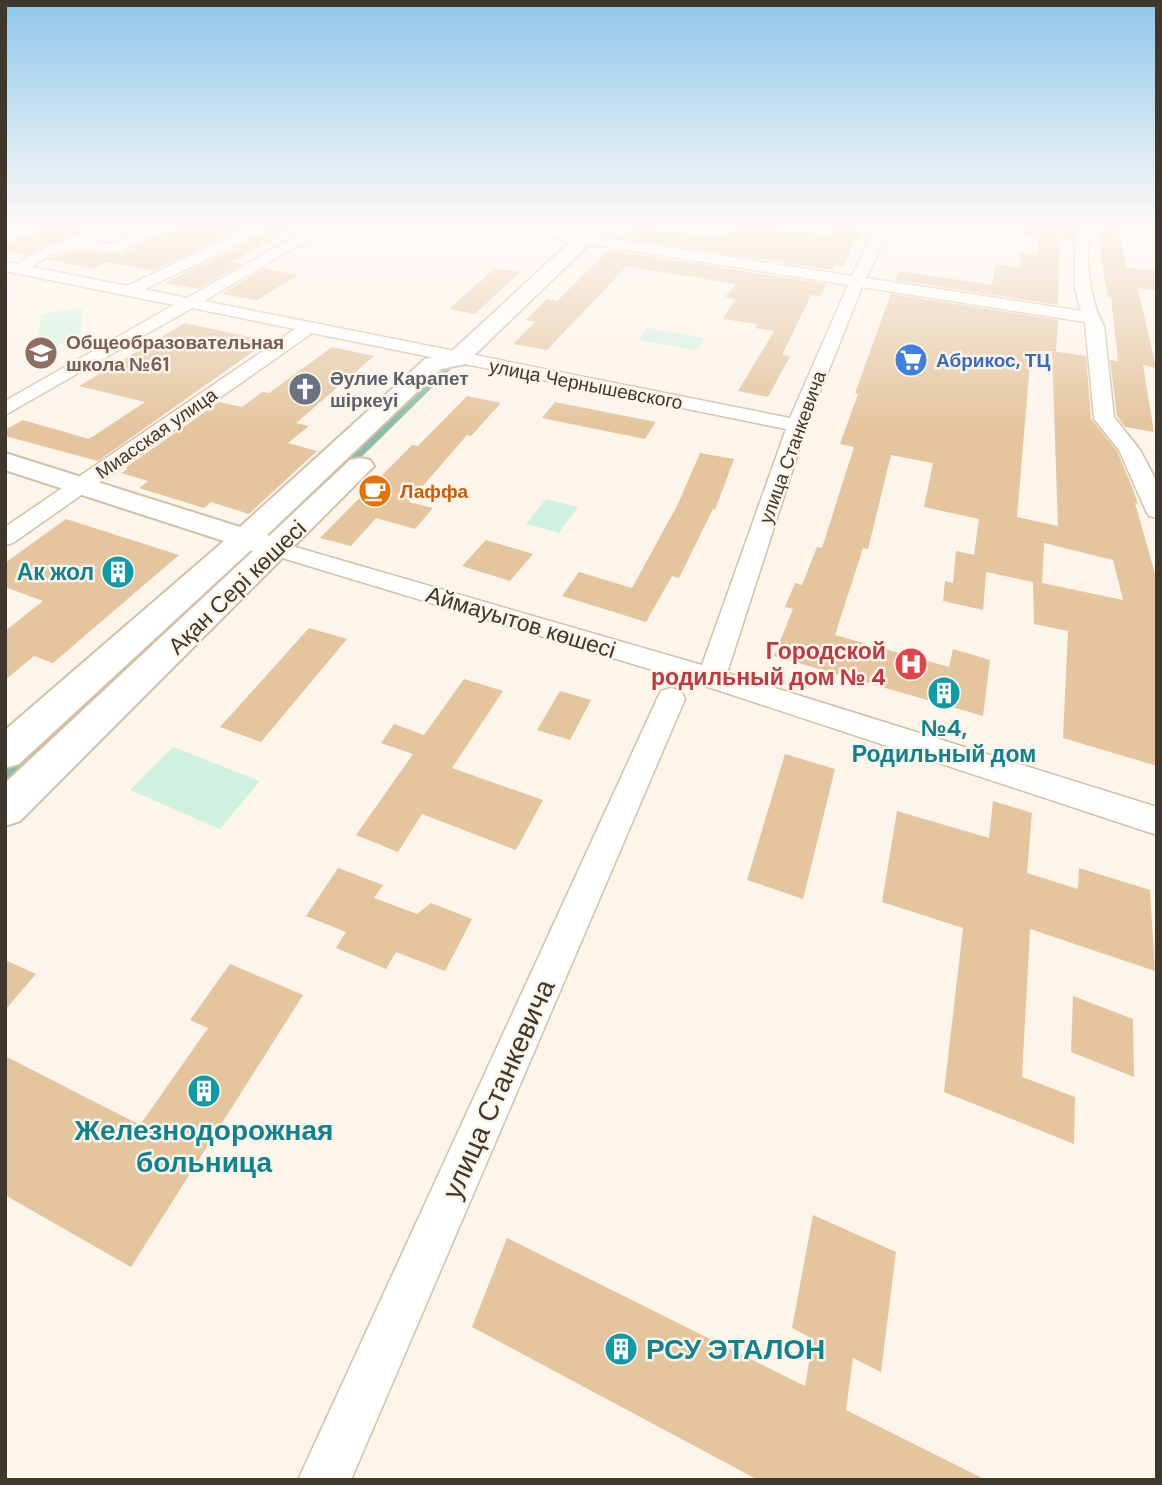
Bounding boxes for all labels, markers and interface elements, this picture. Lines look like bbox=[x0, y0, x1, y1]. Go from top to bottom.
place label: Общеобразовательная школа №61 bbox=[66, 330, 284, 377]
school or university icon: Общеобразовательная школа №61 bbox=[22, 334, 60, 372]
supermarket icon: Абрикос, ТЦ bbox=[892, 341, 930, 379]
place label: Абрикос, ТЦ bbox=[936, 348, 1050, 373]
street label: улица Чернышевского bbox=[487, 353, 685, 416]
place label: Әулие Карапет шіркеуі bbox=[330, 366, 469, 413]
street label: улица Станкевича bbox=[753, 367, 832, 527]
church icon: Әулие Карапет шіркеуі bbox=[286, 370, 324, 408]
street label: Миасская улица bbox=[91, 382, 222, 485]
cafe icon: Лаффа bbox=[356, 472, 394, 510]
place label: Лаффа bbox=[400, 479, 469, 504]
street label: Ақан Сері көшесі bbox=[161, 513, 313, 661]
building icon: Ак жол bbox=[99, 553, 137, 591]
place label: Ак жол bbox=[17, 557, 94, 587]
street label: Аймауытов көшесі bbox=[423, 579, 619, 665]
place label: Городской родильный дом № 4 bbox=[651, 636, 886, 692]
hospital icon: Городской родильный дом № 4 bbox=[892, 645, 930, 683]
building icon: №4, Родильный дом bbox=[925, 674, 963, 712]
place label: №4, Родильный дом bbox=[852, 713, 1036, 769]
street label: улица Станкевича bbox=[433, 973, 564, 1205]
building icon: Железнодорожная больница bbox=[185, 1072, 223, 1110]
place label: Железнодорожная больница bbox=[74, 1112, 333, 1181]
building icon: РСУ ЭТАЛОН bbox=[602, 1330, 640, 1368]
place label: РСУ ЭТАЛОН bbox=[646, 1331, 825, 1368]

